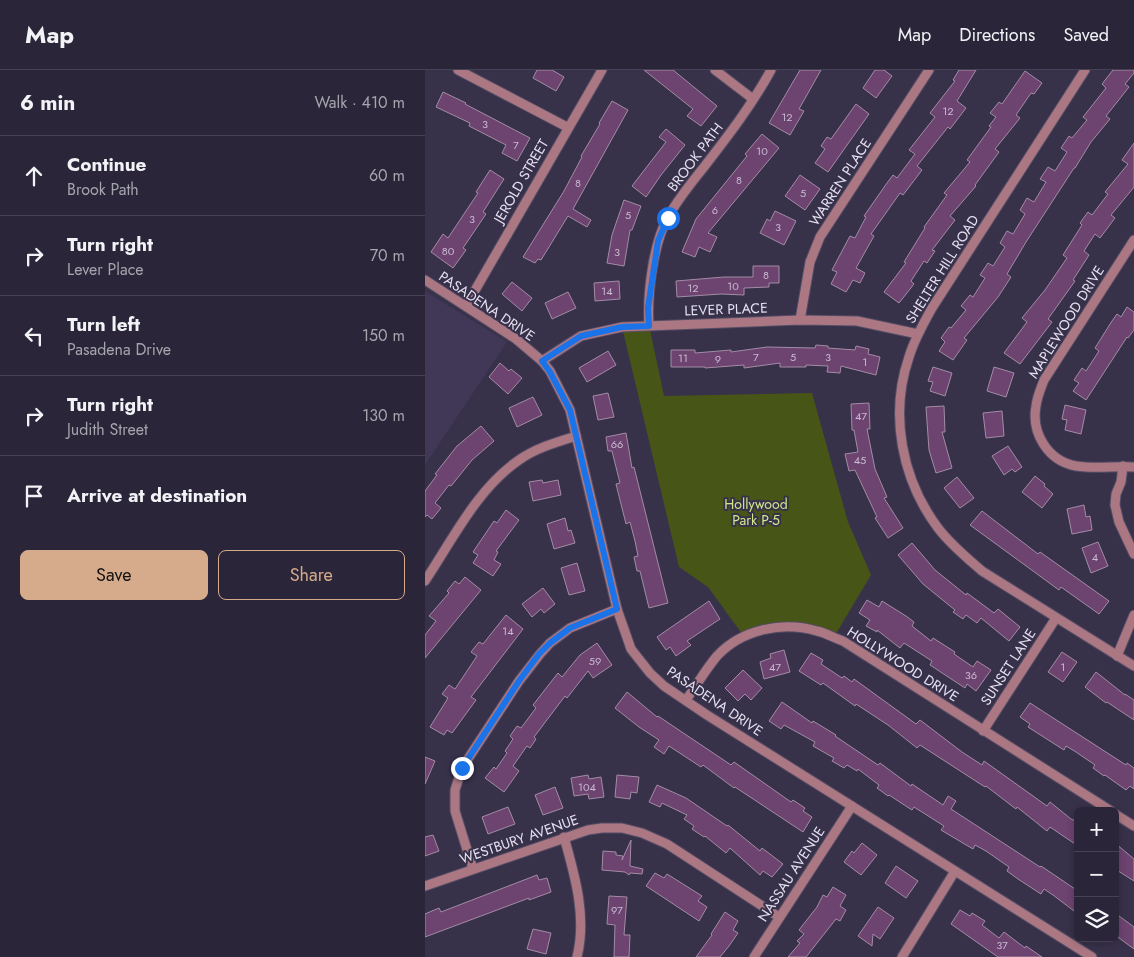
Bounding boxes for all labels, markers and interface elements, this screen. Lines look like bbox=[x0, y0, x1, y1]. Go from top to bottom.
text: Map bbox=[25, 17, 74, 52]
text: Map bbox=[898, 22, 931, 48]
text: Directions bbox=[959, 22, 1035, 48]
text: Saved bbox=[1063, 22, 1109, 48]
text: 6 min bbox=[20, 88, 75, 118]
text: Walk · 410 m bbox=[315, 91, 405, 114]
house number: 12 bbox=[942, 103, 954, 119]
house number: 12 bbox=[781, 109, 793, 125]
house number: 3 bbox=[482, 116, 488, 132]
street label: BROOK PATH bbox=[663, 118, 727, 196]
street label: WARREN PLACE bbox=[804, 134, 876, 230]
street label: JEROLD STREET bbox=[488, 135, 553, 228]
house number: 7 bbox=[513, 137, 519, 153]
house number: 10 bbox=[756, 143, 768, 159]
text: Continue bbox=[67, 151, 146, 178]
icon: ahead bbox=[20, 162, 48, 190]
text: 60 m bbox=[369, 164, 405, 187]
house number: 8 bbox=[736, 172, 742, 188]
house number: 8 bbox=[575, 175, 581, 191]
text: Brook Path bbox=[67, 178, 139, 201]
house number: 5 bbox=[800, 185, 806, 201]
house number: 6 bbox=[712, 202, 718, 218]
house number: 5 bbox=[625, 207, 631, 223]
route start bbox=[657, 207, 680, 230]
house number: 3 bbox=[469, 211, 475, 227]
street label: SHELTER HILL ROAD bbox=[901, 211, 983, 327]
house number: 3 bbox=[775, 219, 781, 235]
text: Turn right bbox=[67, 231, 153, 258]
icon: right bbox=[20, 242, 48, 270]
house number: 80 bbox=[442, 243, 455, 259]
text: 70 m bbox=[370, 244, 405, 267]
house number: 3 bbox=[614, 244, 620, 260]
text: Lever Place bbox=[67, 258, 144, 281]
street label: MAPLEWOOD DRIVE bbox=[1023, 262, 1109, 382]
street label: PASADENA DRIVE bbox=[435, 266, 539, 346]
house number: 8 bbox=[763, 267, 769, 283]
house number: 10 bbox=[727, 278, 739, 294]
house number: 12 bbox=[687, 280, 699, 296]
house number: 14 bbox=[601, 283, 613, 299]
street label: LEVER PLACE bbox=[684, 298, 768, 320]
text: Turn left bbox=[67, 311, 140, 338]
icon: left bbox=[20, 322, 48, 350]
text: 150 m bbox=[362, 324, 405, 347]
text: Pasadena Drive bbox=[67, 338, 171, 361]
house number: 7 bbox=[753, 349, 759, 365]
house number: 5 bbox=[790, 349, 796, 365]
house number: 3 bbox=[825, 349, 831, 365]
house number: 11 bbox=[678, 350, 688, 366]
house number: 9 bbox=[715, 351, 721, 367]
house number: 1 bbox=[863, 354, 867, 370]
text: Turn right bbox=[67, 391, 153, 418]
icon: right bbox=[20, 402, 48, 430]
text: 130 m bbox=[362, 404, 405, 427]
house number: 47 bbox=[855, 408, 867, 424]
text: Judith Street bbox=[67, 418, 148, 441]
house number: 66 bbox=[611, 436, 623, 452]
house number: 45 bbox=[854, 452, 866, 468]
icon: arrive bbox=[20, 482, 48, 510]
text: Arrive at destination bbox=[67, 482, 247, 509]
park label: Hollywood Park P-5 bbox=[724, 494, 788, 530]
house number: 4 bbox=[1092, 549, 1099, 565]
button: Save bbox=[20, 550, 208, 600]
button: Share bbox=[218, 550, 405, 600]
street label: HOLLYWOOD DRIVE bbox=[843, 622, 963, 706]
house number: 14 bbox=[502, 623, 514, 639]
street label: SUNSET LANE bbox=[976, 625, 1040, 709]
house number: 59 bbox=[589, 653, 601, 669]
house number: 47 bbox=[769, 659, 781, 675]
house number: 1 bbox=[1061, 659, 1065, 675]
street label: PASADENA DRIVE bbox=[663, 661, 767, 741]
house number: 36 bbox=[965, 667, 977, 683]
route end bbox=[451, 757, 474, 780]
house number: 104 bbox=[578, 779, 597, 795]
map controls bbox=[1074, 807, 1119, 942]
button: + bbox=[1074, 807, 1119, 852]
street label: WESTBURY AVENUE bbox=[457, 809, 581, 869]
street label: NASSAU AVENUE bbox=[753, 823, 829, 925]
button: − bbox=[1074, 852, 1119, 897]
button: layers bbox=[1074, 897, 1119, 942]
house number: 97 bbox=[611, 902, 623, 918]
house number: 37 bbox=[996, 937, 1008, 953]

